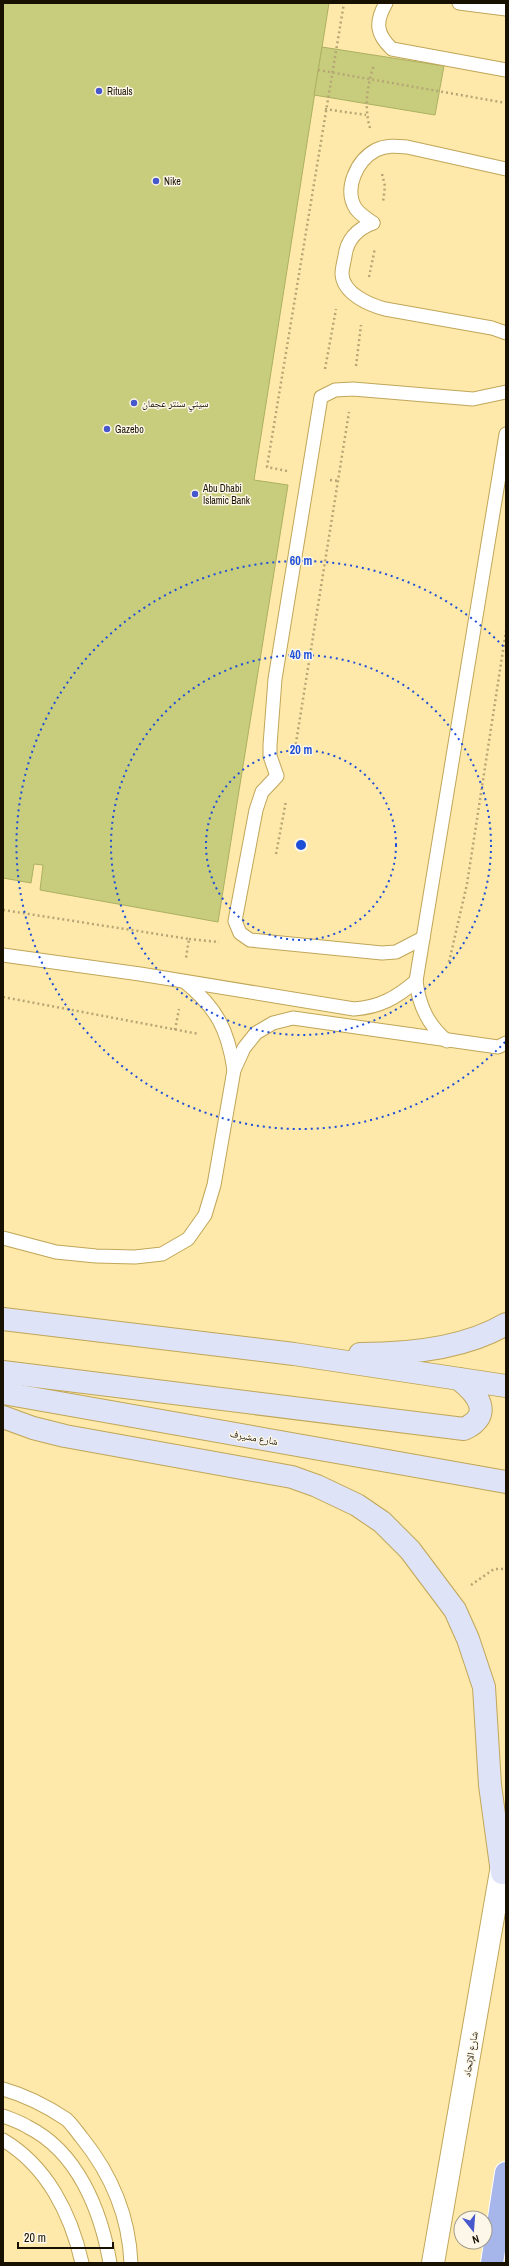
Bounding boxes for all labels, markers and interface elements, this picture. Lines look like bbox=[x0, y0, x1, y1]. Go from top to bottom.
place label: Rituals bbox=[107, 85, 133, 98]
marker: Rituals bbox=[94, 86, 104, 96]
place label: Nike bbox=[164, 175, 181, 188]
marker: Nike bbox=[151, 176, 161, 186]
place label: سيتي سنتر عجمان bbox=[142, 397, 209, 412]
marker: سيتي سنتر عجمان bbox=[129, 398, 139, 408]
place label: Gazebo bbox=[115, 423, 144, 436]
marker: Gazebo bbox=[102, 424, 112, 434]
place label: Abu Dhabi Islamic Bank bbox=[202, 482, 251, 507]
marker: Abu Dhabi Islamic Bank bbox=[190, 489, 200, 499]
text: 60 m bbox=[290, 553, 312, 569]
text: 40 m bbox=[290, 647, 312, 663]
text: 20 m bbox=[290, 742, 312, 758]
centre of rings bbox=[294, 838, 308, 852]
street label: شارع مشيرف bbox=[229, 1427, 279, 1448]
street label: شارع الإتحاد bbox=[460, 2030, 481, 2078]
north arrow bbox=[453, 2210, 493, 2250]
scale bar bbox=[18, 2224, 113, 2250]
text: 20 m bbox=[24, 2230, 46, 2246]
text: N bbox=[471, 2232, 481, 2247]

